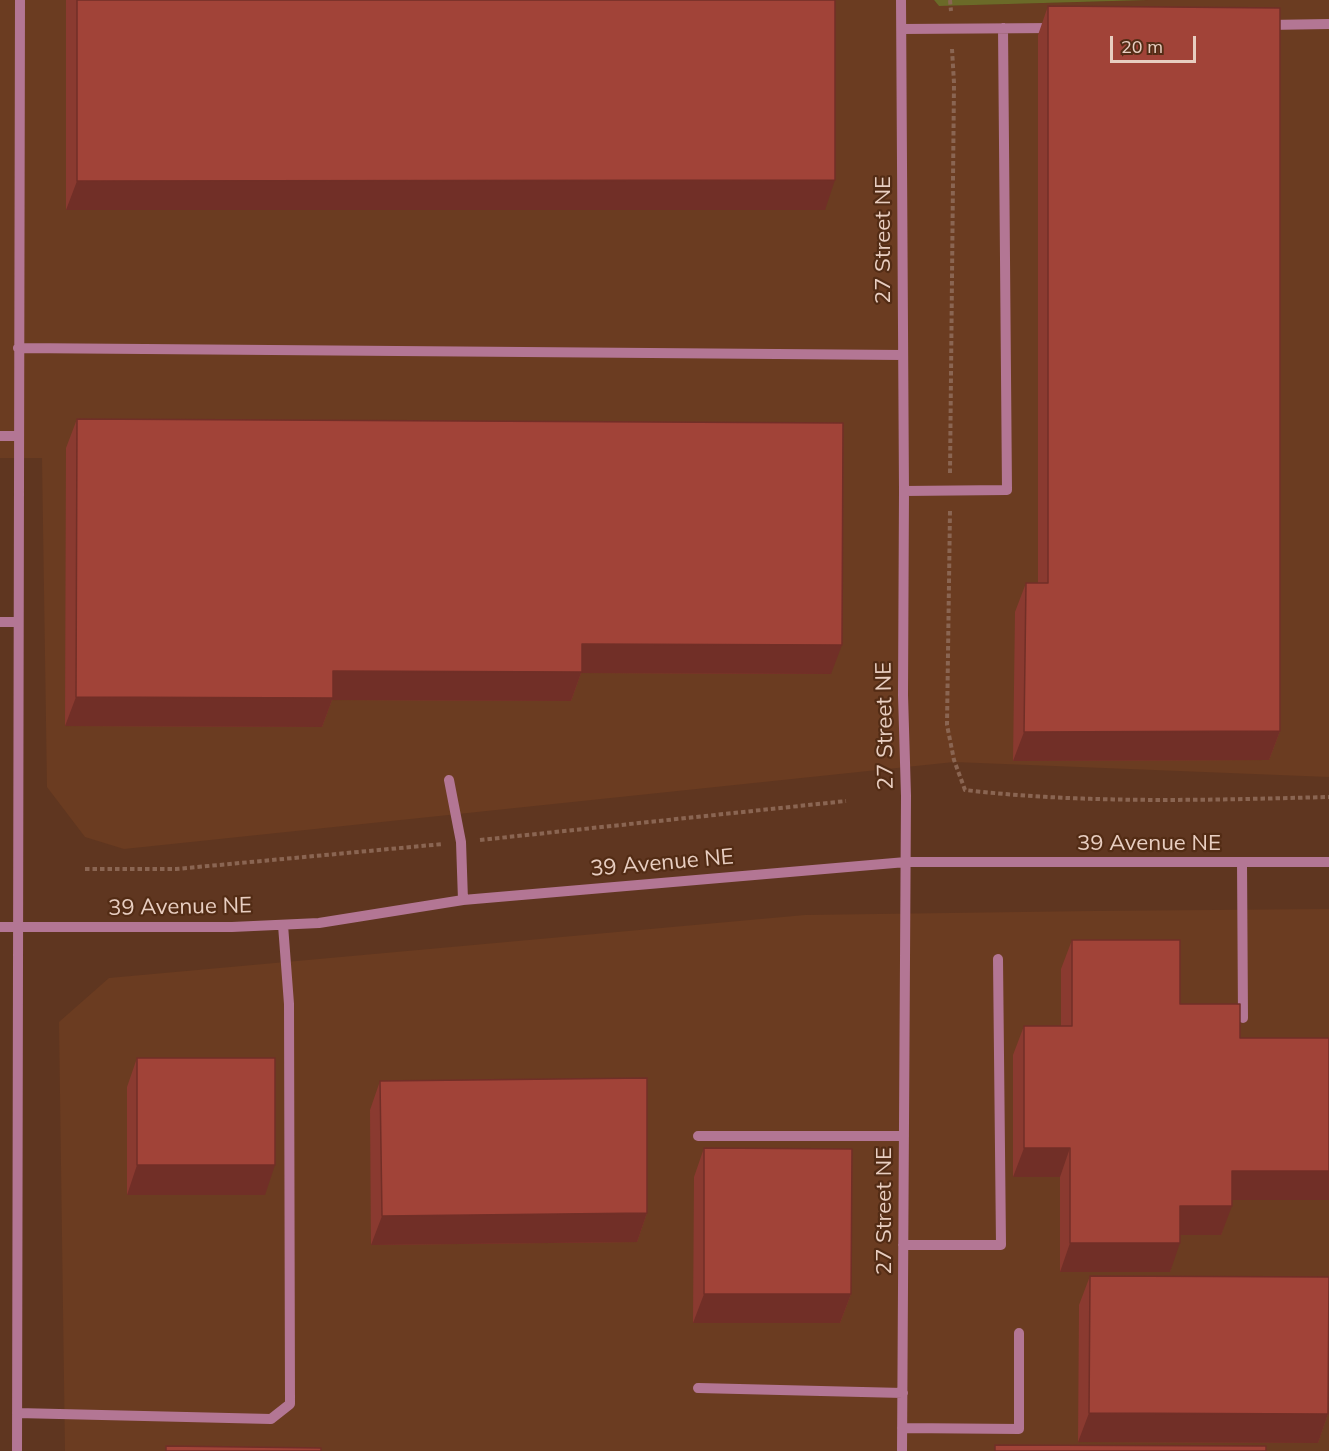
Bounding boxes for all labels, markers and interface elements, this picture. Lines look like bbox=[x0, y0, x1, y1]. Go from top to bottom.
scale bar bbox=[1113, 24, 1198, 62]
text: 20 m bbox=[1121, 35, 1163, 58]
street label: 27 Street NE bbox=[870, 176, 896, 304]
street label: 27 Street NE bbox=[871, 662, 899, 790]
street label: 39 Avenue NE bbox=[1077, 830, 1221, 856]
street label: 39 Avenue NE bbox=[589, 844, 735, 882]
street label: 39 Avenue NE bbox=[108, 893, 252, 921]
street label: 27 Street NE bbox=[871, 1147, 897, 1275]

